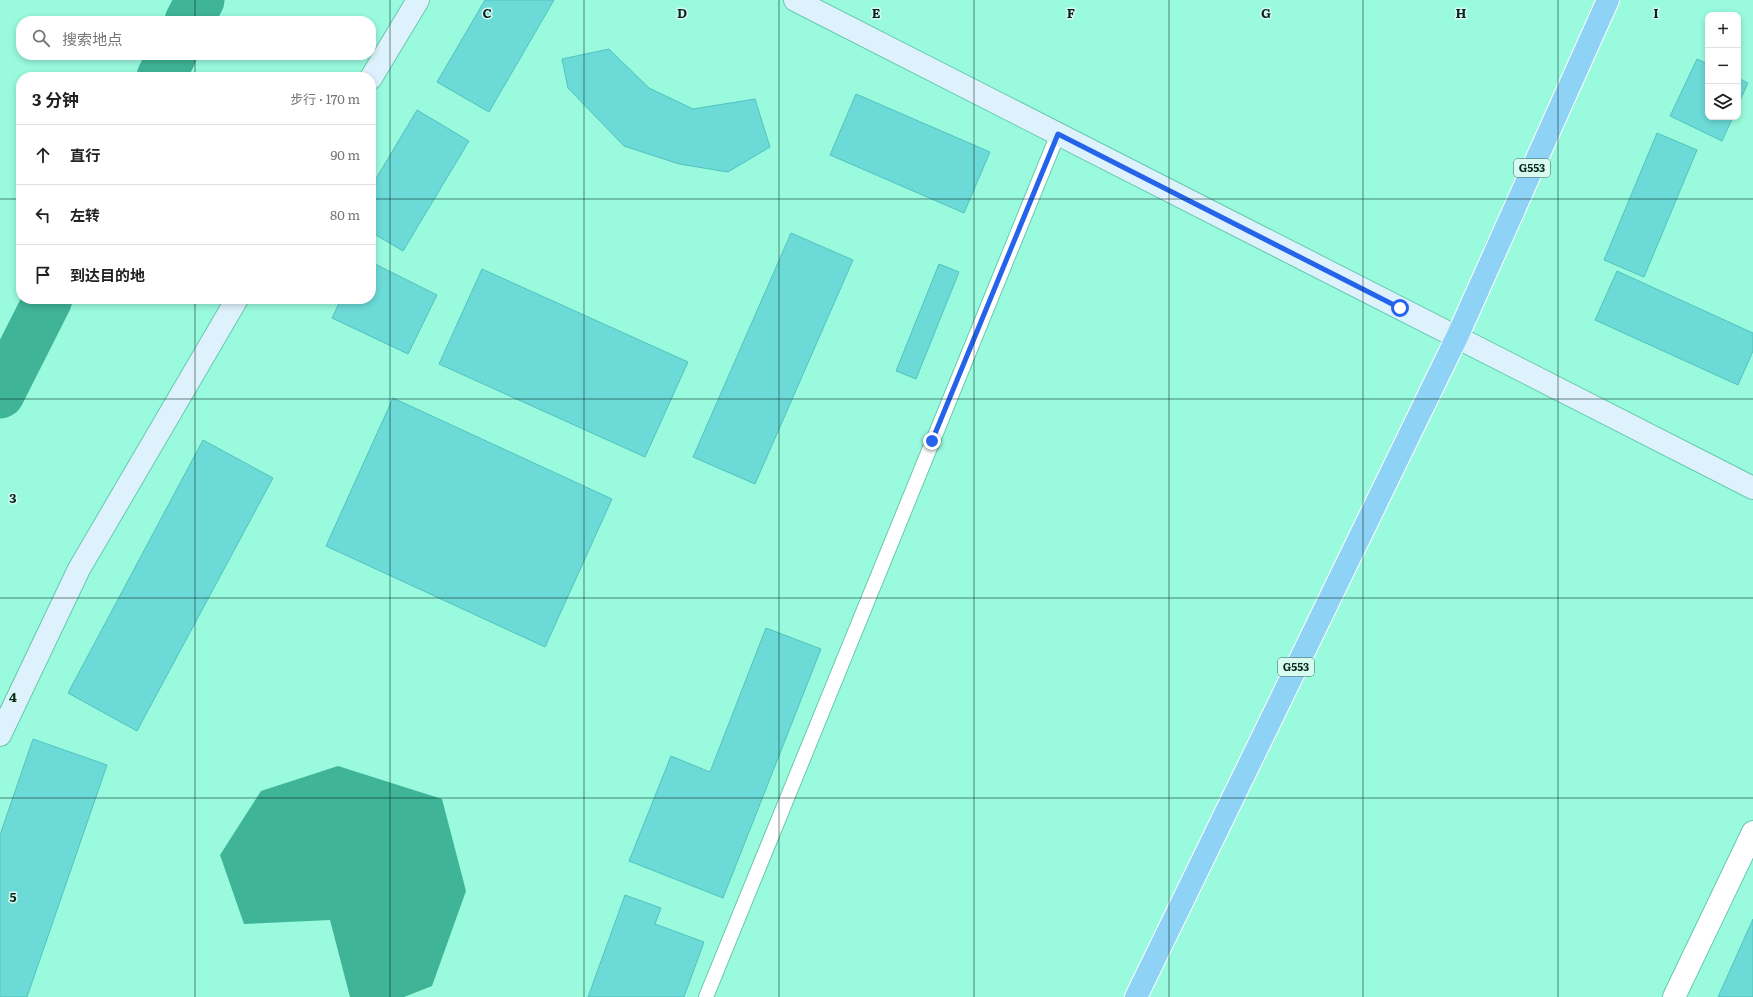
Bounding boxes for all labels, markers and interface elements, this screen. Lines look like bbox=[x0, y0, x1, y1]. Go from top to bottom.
text: C bbox=[482, 3, 492, 22]
text: D bbox=[677, 3, 687, 22]
text: E bbox=[872, 3, 881, 22]
text: F bbox=[1067, 3, 1075, 22]
text: G bbox=[1261, 3, 1271, 22]
text: H bbox=[1456, 3, 1467, 22]
text: I bbox=[1653, 3, 1659, 22]
map controls bbox=[1705, 12, 1741, 120]
button: + bbox=[1705, 12, 1741, 48]
search box bbox=[16, 16, 376, 60]
icon: search bbox=[30, 27, 52, 49]
text: 搜索地点 bbox=[62, 27, 122, 50]
button: − bbox=[1705, 48, 1741, 84]
button: layers bbox=[1705, 84, 1741, 120]
text: 3 分钟 bbox=[32, 86, 79, 111]
text: 步行 · 170 m bbox=[290, 89, 360, 108]
text: 直行 bbox=[70, 143, 100, 166]
icon: ahead bbox=[32, 144, 54, 166]
text: 90 m bbox=[330, 145, 360, 164]
road number: G553 bbox=[1514, 159, 1550, 177]
text: 左转 bbox=[70, 203, 100, 226]
icon: left bbox=[32, 204, 54, 226]
text: 80 m bbox=[330, 205, 360, 224]
text: 到达目的地 bbox=[70, 263, 145, 286]
icon: arrive bbox=[32, 264, 54, 286]
route start bbox=[1391, 299, 1409, 317]
route end bbox=[923, 432, 941, 450]
text: 3 bbox=[9, 488, 17, 507]
road number: G553 bbox=[1278, 658, 1314, 676]
text: 4 bbox=[9, 687, 17, 706]
text: 5 bbox=[9, 887, 17, 906]

